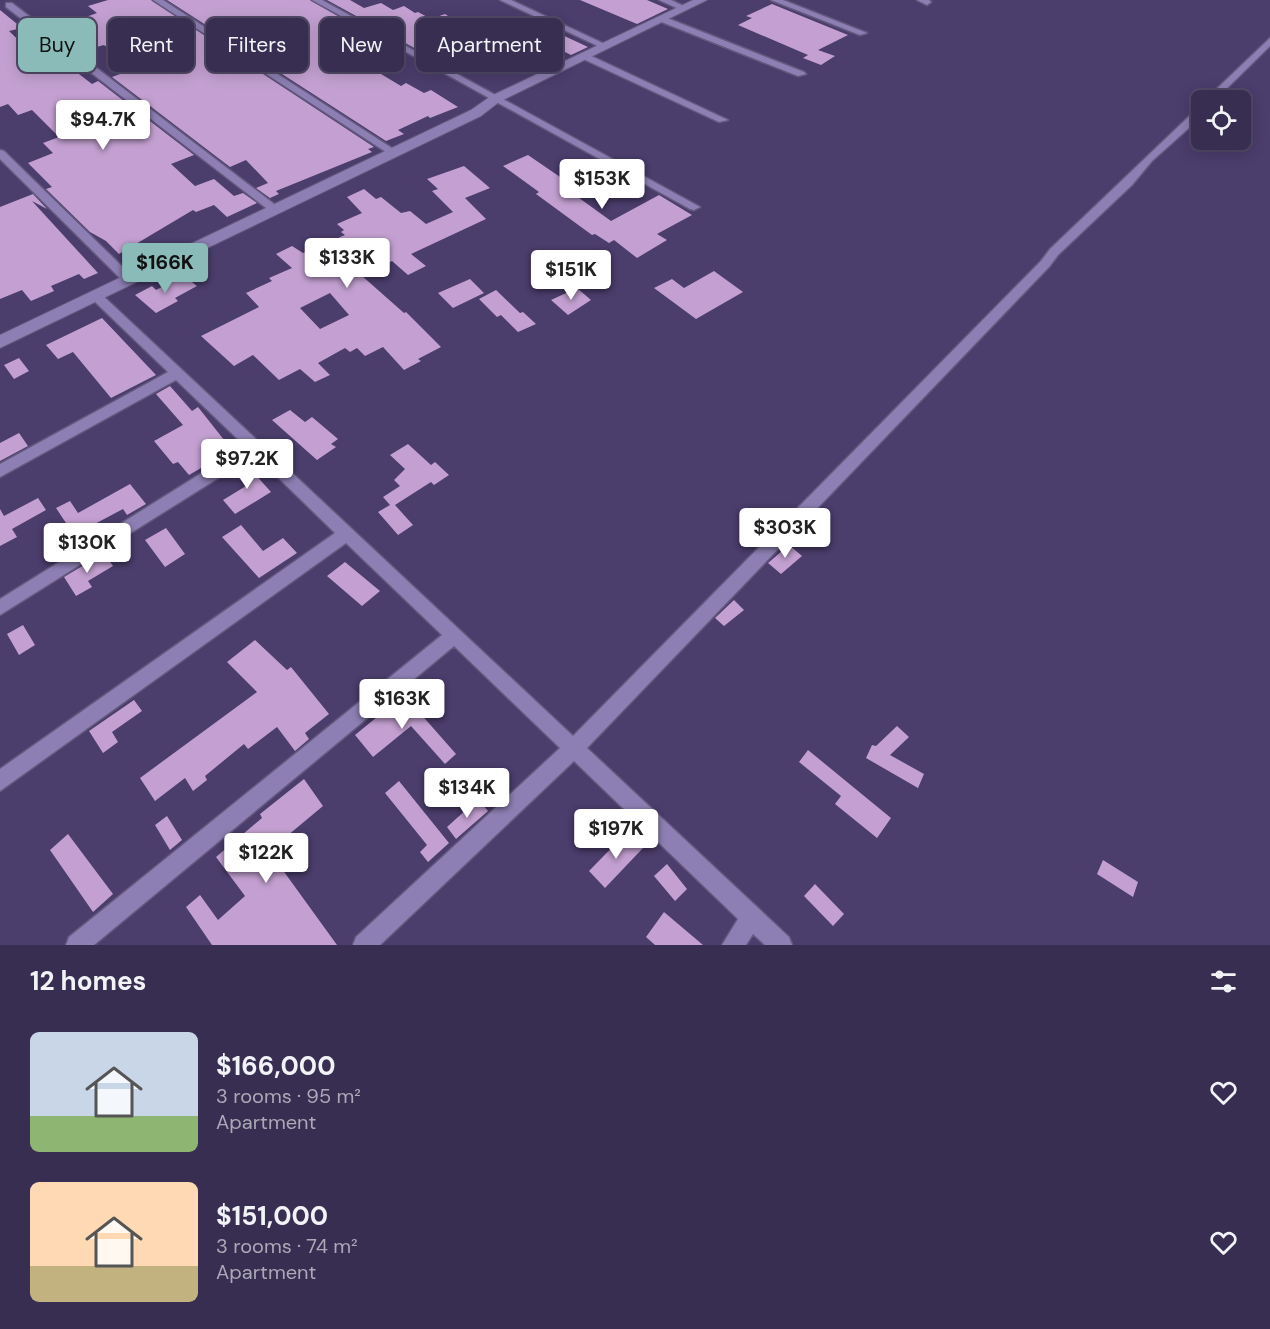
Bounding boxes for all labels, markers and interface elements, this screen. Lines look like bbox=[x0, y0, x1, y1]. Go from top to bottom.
chip: Buy bbox=[18, 18, 96, 72]
chip: Rent bbox=[108, 18, 194, 72]
chip: Filters bbox=[206, 18, 308, 72]
chip: New bbox=[320, 18, 404, 72]
chip: Apartment bbox=[416, 18, 563, 72]
map controls bbox=[1191, 90, 1251, 150]
button: locate bbox=[1191, 90, 1251, 150]
pin: $94.7K bbox=[54, 100, 152, 151]
text: $94.7K bbox=[70, 106, 136, 132]
pin: $153K bbox=[560, 159, 644, 210]
text: $153K bbox=[574, 165, 630, 191]
pin: $133K bbox=[305, 238, 389, 289]
pin: $166K bbox=[123, 243, 207, 294]
text: $133K bbox=[319, 244, 375, 270]
text: $166K bbox=[136, 249, 194, 275]
pin: $151K bbox=[529, 250, 613, 301]
text: $151K bbox=[545, 256, 597, 282]
pin: $97.2K bbox=[198, 439, 296, 490]
text: $97.2K bbox=[215, 445, 279, 471]
pin: $303K bbox=[743, 508, 827, 559]
text: $303K bbox=[753, 514, 817, 540]
pin: $130K bbox=[45, 523, 129, 574]
text: $130K bbox=[58, 529, 116, 555]
pin: $163K bbox=[360, 679, 444, 730]
text: $163K bbox=[373, 685, 431, 711]
pin: $134K bbox=[425, 768, 509, 819]
text: $134K bbox=[438, 774, 496, 800]
pin: $197K bbox=[574, 809, 658, 860]
text: $197K bbox=[588, 815, 644, 841]
pin: $122K bbox=[224, 833, 308, 884]
text: $122K bbox=[238, 839, 294, 865]
text: 12 homes bbox=[30, 964, 146, 998]
icon: filters bbox=[1207, 965, 1240, 998]
text: $166,000 bbox=[216, 1049, 335, 1083]
icon: home bbox=[78, 1056, 150, 1128]
icon: heart bbox=[1207, 1076, 1240, 1109]
text: 3 rooms · 95 m² bbox=[216, 1083, 361, 1109]
text: Apartment bbox=[216, 1109, 316, 1135]
text: $151,000 bbox=[216, 1199, 328, 1233]
icon: home bbox=[78, 1206, 150, 1278]
icon: heart bbox=[1207, 1226, 1240, 1259]
text: 3 rooms · 74 m² bbox=[216, 1233, 358, 1259]
text: Apartment bbox=[216, 1259, 316, 1285]

